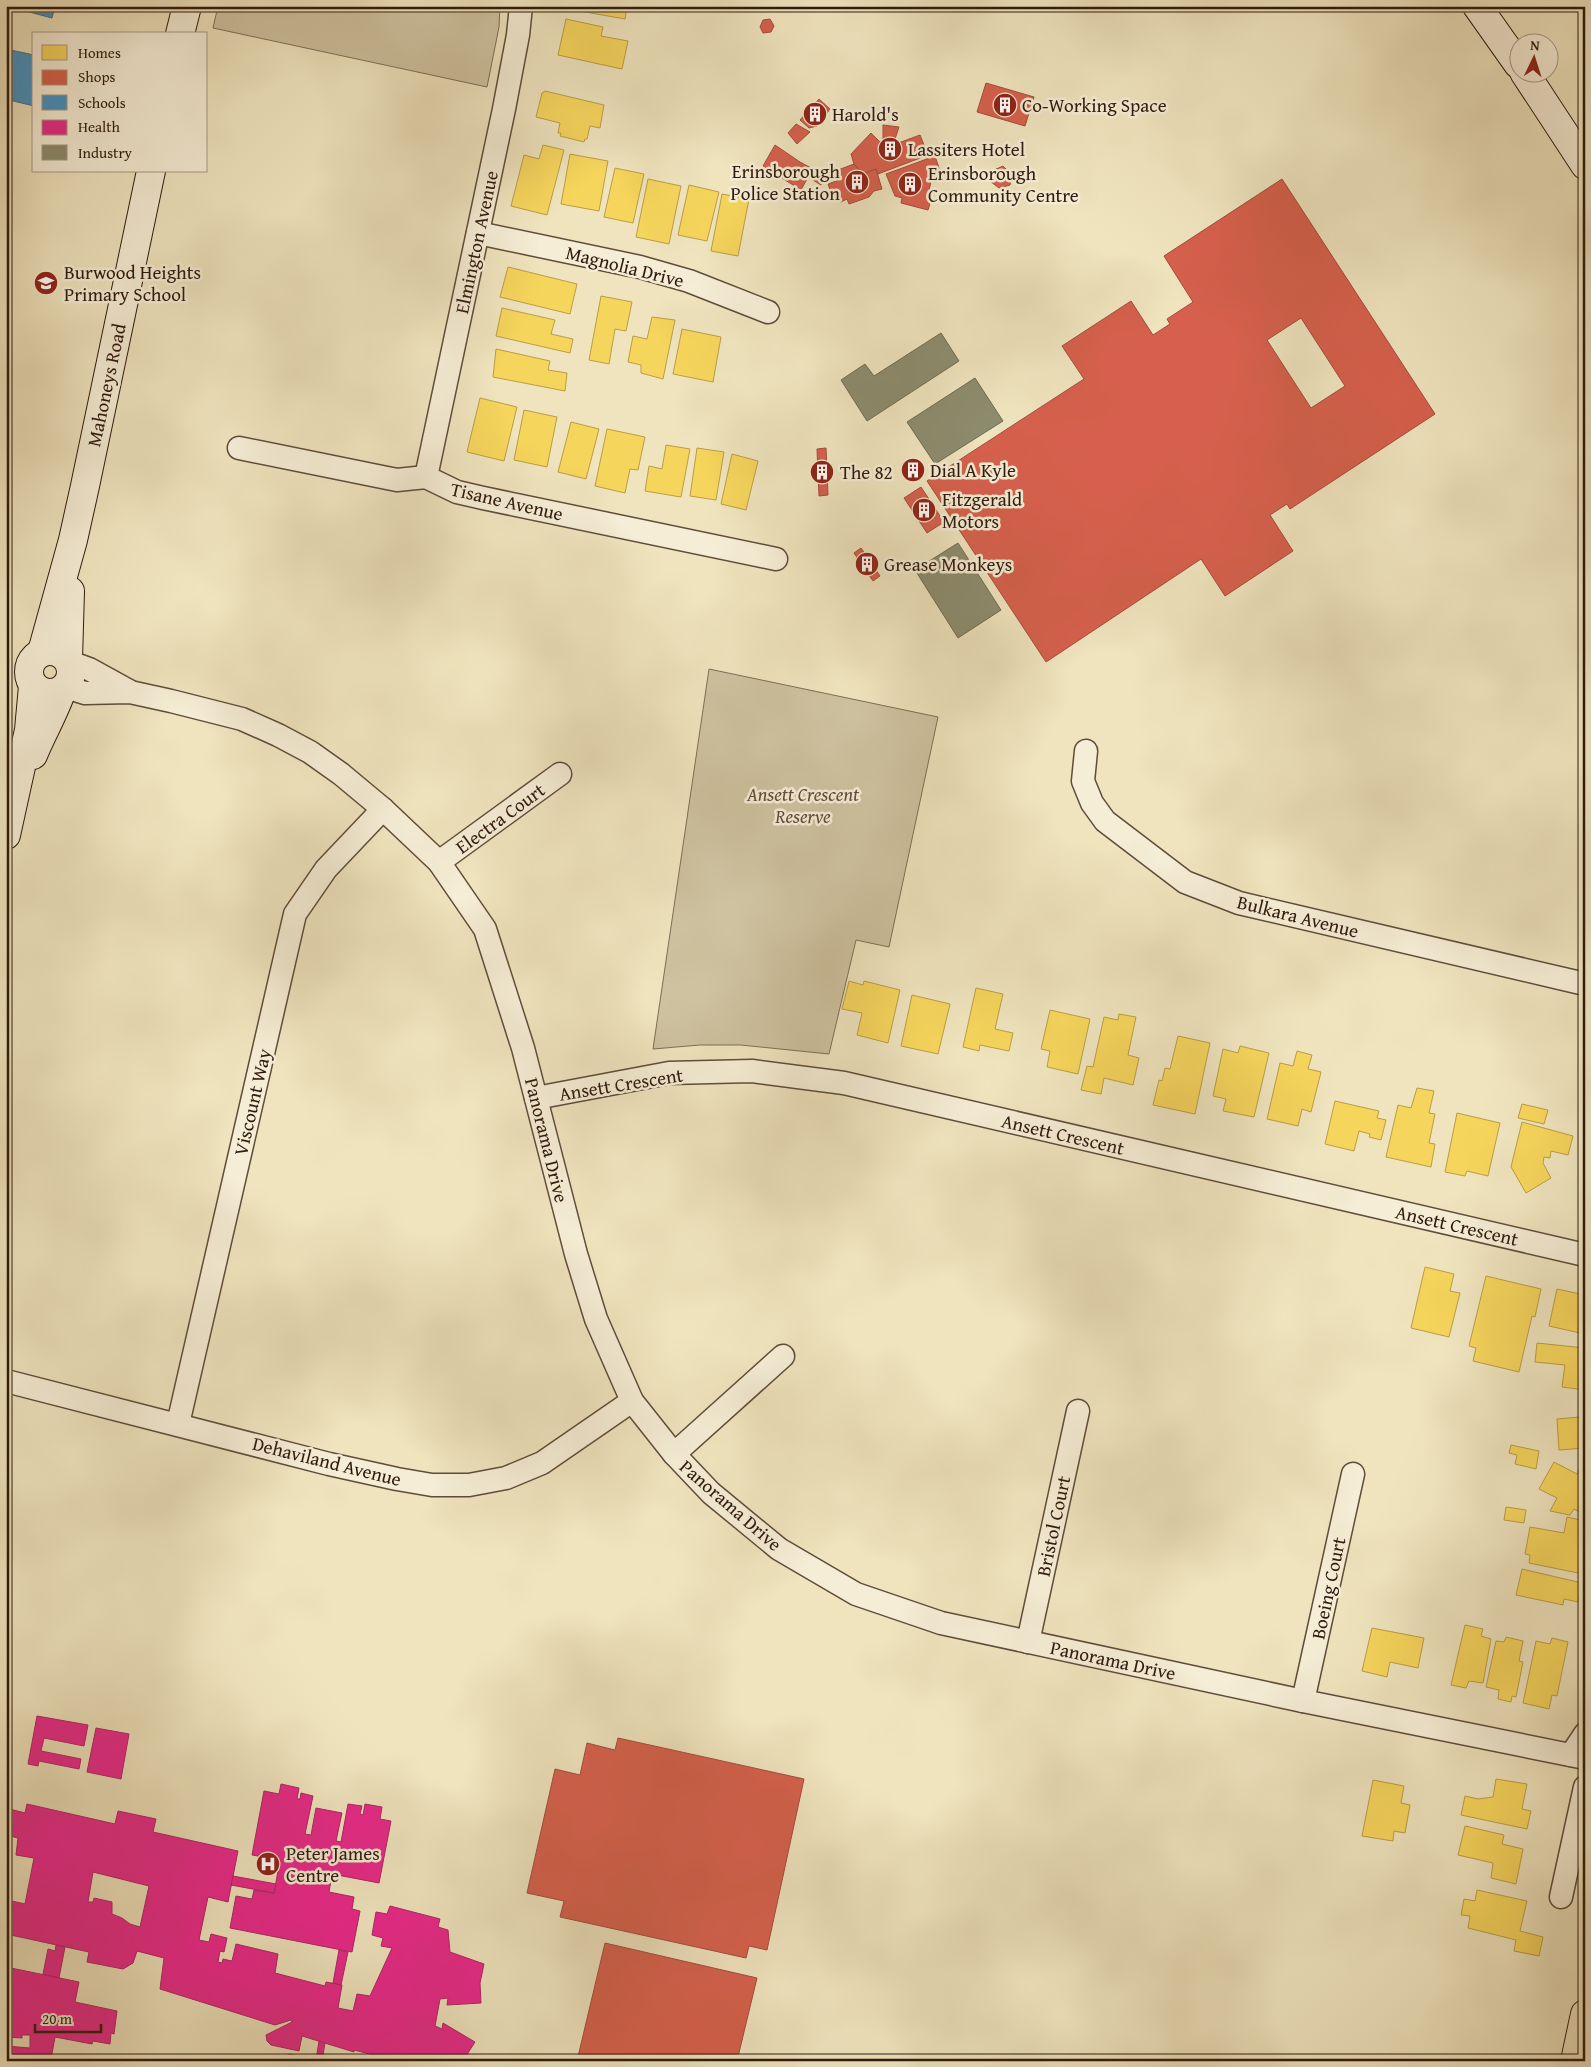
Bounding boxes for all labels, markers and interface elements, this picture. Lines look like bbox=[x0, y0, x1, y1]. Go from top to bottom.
legend bbox=[32, 32, 208, 172]
north arrow bbox=[1508, 32, 1558, 82]
text: N bbox=[1530, 35, 1541, 55]
text: Homes bbox=[78, 42, 121, 63]
text: Shops bbox=[78, 66, 115, 87]
place label: Co-Working Space bbox=[1022, 91, 1167, 119]
text: Schools bbox=[78, 92, 126, 113]
building icon: Co-Working Space bbox=[992, 92, 1018, 118]
place label: Harold's bbox=[832, 100, 899, 128]
building icon: Harold's bbox=[802, 101, 828, 127]
text: Health bbox=[78, 116, 121, 137]
place label: Lassiters Hotel bbox=[908, 135, 1025, 163]
building icon: Lassiters Hotel bbox=[877, 136, 903, 162]
text: Industry bbox=[78, 142, 133, 163]
place label: Erinsborough Police Station bbox=[731, 157, 840, 207]
place label: Erinsborough Community Centre bbox=[928, 159, 1079, 209]
street label: Elmington Avenue bbox=[447, 168, 505, 316]
building icon: Erinsborough Police Station bbox=[844, 169, 870, 195]
building icon: Erinsborough Community Centre bbox=[897, 171, 923, 197]
street label: Magnolia Drive bbox=[563, 238, 687, 294]
place label: Burwood Heights Primary School bbox=[64, 258, 201, 308]
school or university icon: Burwood Heights Primary School bbox=[33, 270, 59, 296]
street label: Mahoneys Road bbox=[79, 320, 133, 449]
place label: Dial A Kyle bbox=[930, 456, 1016, 484]
building icon: Dial A Kyle bbox=[900, 457, 926, 483]
place label: The 82 bbox=[840, 458, 893, 486]
building icon: The 82 bbox=[809, 459, 835, 485]
street label: Tisane Avenue bbox=[448, 474, 566, 528]
place label: Fitzgerald Motors bbox=[942, 485, 1023, 535]
building icon: Fitzgerald Motors bbox=[911, 497, 937, 523]
place label: Grease Monkeys bbox=[884, 550, 1012, 578]
building icon: Grease Monkeys bbox=[854, 551, 880, 577]
street label: Electra Court bbox=[449, 776, 551, 860]
park label: Ansett Crescent Reserve bbox=[746, 780, 860, 830]
street label: Bulkara Avenue bbox=[1234, 887, 1362, 945]
street label: Viscount Way bbox=[226, 1045, 278, 1158]
street label: Ansett Crescent bbox=[557, 1060, 685, 1108]
street label: Panorama Drive bbox=[518, 1075, 576, 1205]
street label: Ansett Crescent bbox=[999, 1106, 1127, 1162]
street label: Ansett Crescent bbox=[1393, 1197, 1521, 1253]
street label: Dehaviland Avenue bbox=[250, 1429, 404, 1493]
street label: Panorama Drive bbox=[674, 1453, 788, 1557]
street label: Bristol Court bbox=[1029, 1473, 1077, 1579]
street label: Boeing Court bbox=[1304, 1534, 1353, 1642]
street label: Panorama Drive bbox=[1048, 1633, 1178, 1687]
place label: Peter James Centre bbox=[286, 1839, 380, 1889]
hospital icon: Peter James Centre bbox=[255, 1851, 281, 1877]
scale bar bbox=[35, 2002, 101, 2034]
text: 20 m bbox=[42, 2008, 73, 2029]

